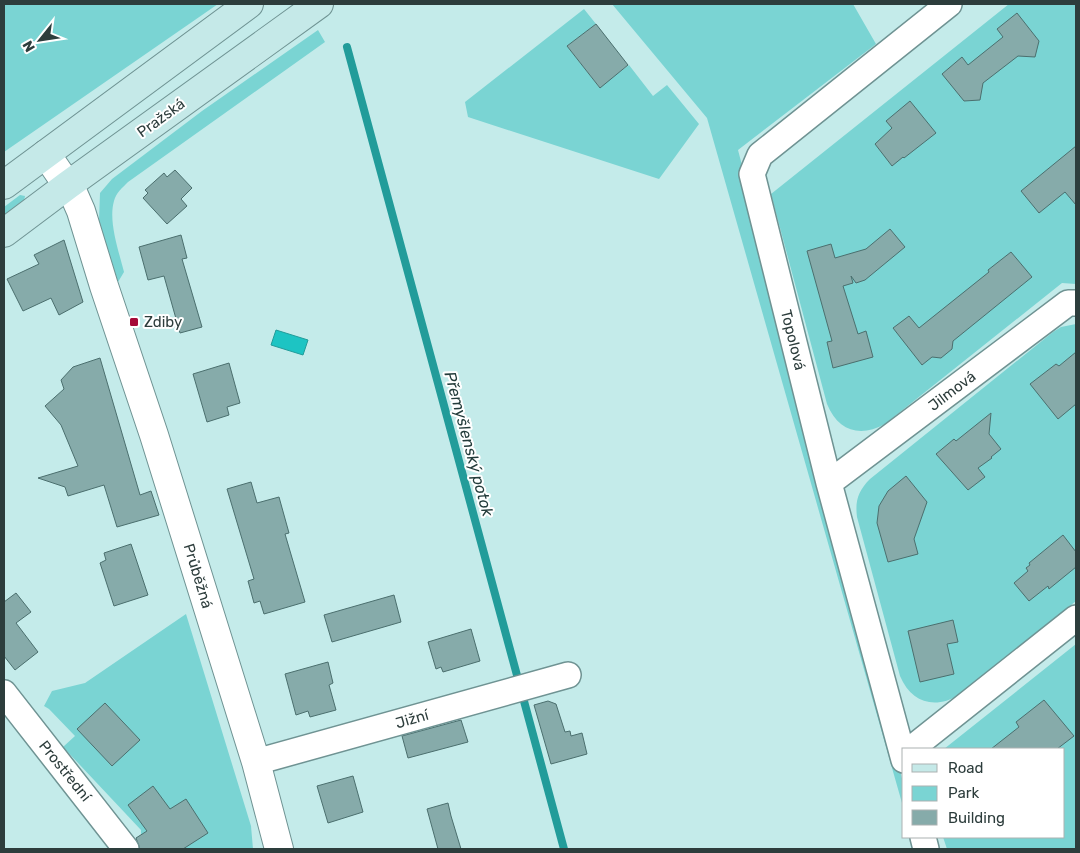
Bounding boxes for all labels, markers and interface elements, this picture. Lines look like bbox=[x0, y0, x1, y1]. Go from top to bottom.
north arrow bbox=[15, 15, 65, 65]
text: N bbox=[19, 38, 39, 55]
street label: Pražská bbox=[134, 95, 188, 141]
street label: Topolová bbox=[777, 308, 809, 372]
place label: Zdiby bbox=[144, 313, 182, 331]
marker: Zdiby bbox=[128, 316, 140, 328]
street label: Jilmová bbox=[925, 367, 979, 415]
water label: Přemyšlenský potok bbox=[440, 369, 498, 519]
street label: Průběžná bbox=[180, 541, 216, 611]
street label: Jižní bbox=[393, 705, 432, 732]
street label: Prostřední bbox=[35, 737, 96, 806]
legend bbox=[902, 748, 1065, 838]
text: Road bbox=[948, 759, 984, 777]
text: Park bbox=[948, 784, 979, 802]
text: Building bbox=[948, 809, 1005, 827]

